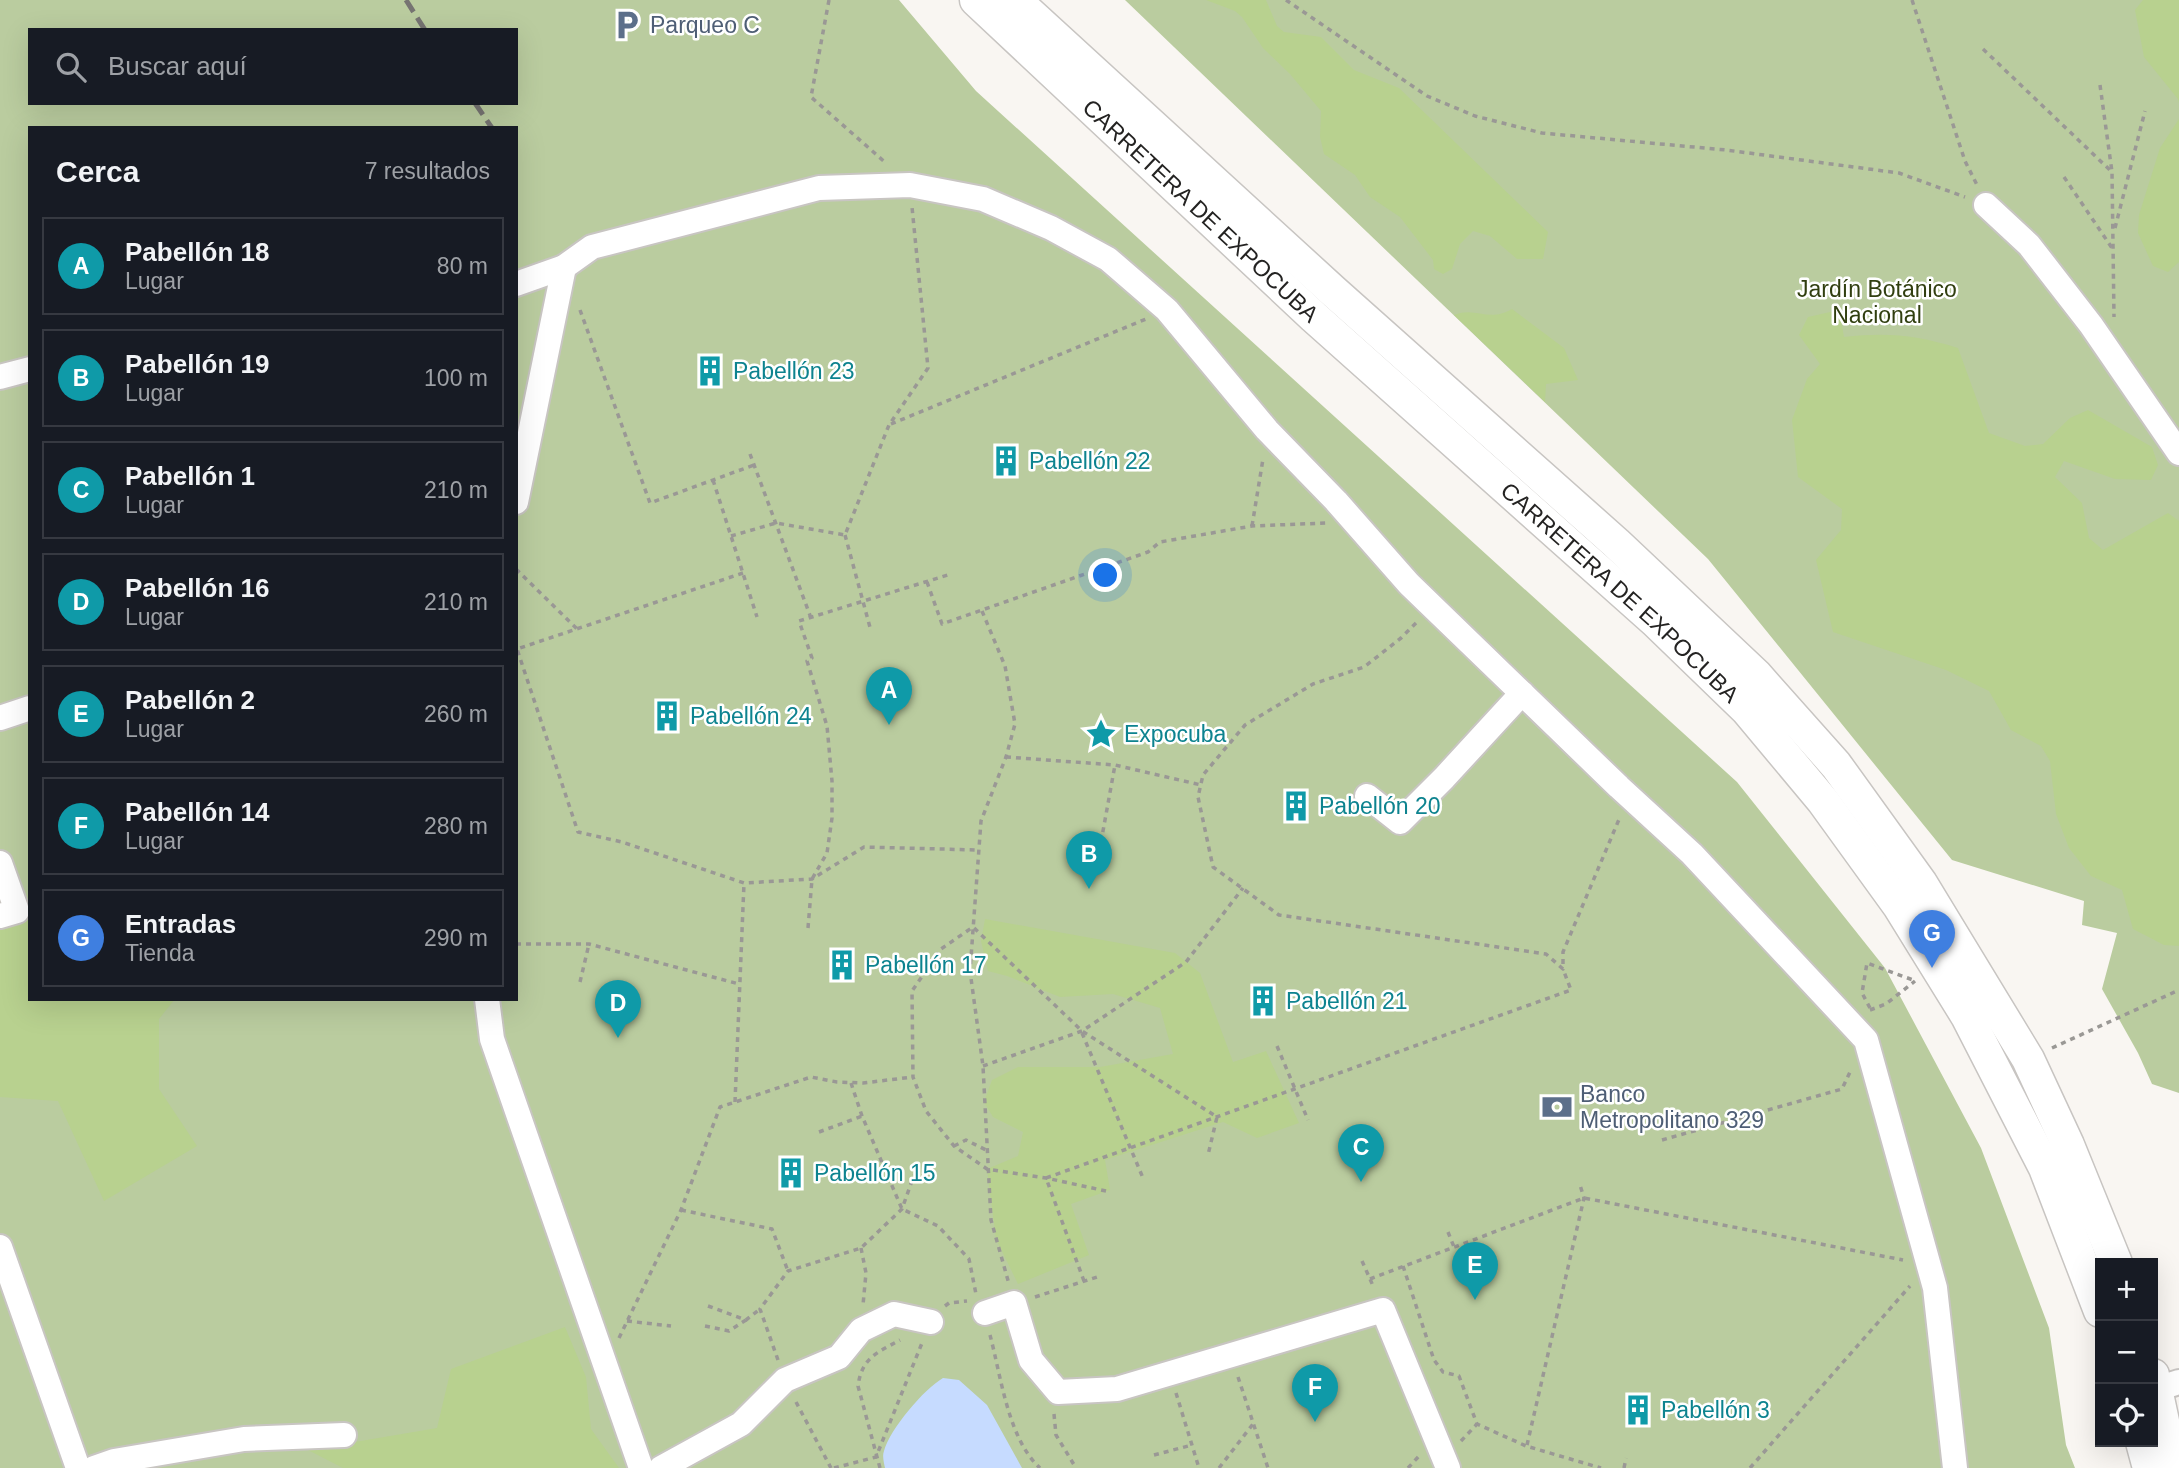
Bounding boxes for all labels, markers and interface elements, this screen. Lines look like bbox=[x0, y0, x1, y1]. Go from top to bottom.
parking icon: Parqueo C bbox=[610, 8, 644, 42]
place label: Parqueo C bbox=[650, 12, 760, 38]
search box bbox=[28, 28, 518, 105]
icon: search bbox=[52, 48, 90, 86]
text: Buscar aquí bbox=[108, 51, 247, 81]
street label: CARRETERA DE EXPOCUBA bbox=[1078, 94, 1324, 328]
text: Cerca bbox=[56, 155, 139, 188]
text: 7 resultados bbox=[365, 158, 490, 184]
text: Pabellón 18 bbox=[125, 237, 270, 267]
text: A bbox=[73, 253, 89, 279]
text: 80 m bbox=[437, 253, 488, 279]
text: Lugar bbox=[125, 268, 184, 294]
park label: Jardín Botánico Nacional bbox=[1797, 276, 1957, 328]
text: Pabellón 19 bbox=[125, 349, 270, 379]
building icon: Pabellón 23 bbox=[693, 354, 727, 388]
place label: Pabellón 23 bbox=[733, 358, 855, 384]
text: B bbox=[73, 365, 89, 391]
text: 100 m bbox=[424, 365, 488, 391]
text: Lugar bbox=[125, 380, 184, 406]
building icon: Pabellón 22 bbox=[989, 444, 1023, 478]
place label: Pabellón 22 bbox=[1029, 448, 1151, 474]
text: Pabellón 1 bbox=[125, 461, 255, 491]
text: C bbox=[73, 477, 89, 503]
text: 210 m bbox=[424, 477, 488, 503]
street label: CARRETERA DE EXPOCUBA bbox=[1496, 477, 1745, 708]
text: Lugar bbox=[125, 492, 184, 518]
your location bbox=[1088, 558, 1122, 592]
text: Pabellón 16 bbox=[125, 573, 270, 603]
text: D bbox=[73, 589, 89, 615]
text: 210 m bbox=[424, 589, 488, 615]
text: Lugar bbox=[125, 604, 184, 630]
pin: A bbox=[866, 667, 912, 725]
text: Pabellón 2 bbox=[125, 685, 255, 715]
building icon: Pabellón 24 bbox=[650, 699, 684, 733]
text: E bbox=[73, 701, 89, 727]
text: 260 m bbox=[424, 701, 488, 727]
place label: Pabellón 24 bbox=[690, 703, 812, 729]
text: Lugar bbox=[125, 716, 184, 742]
place icon: Expocuba bbox=[1084, 717, 1118, 751]
place label: Expocuba bbox=[1124, 721, 1227, 747]
building icon: Pabellón 20 bbox=[1279, 789, 1313, 823]
place label: Pabellón 20 bbox=[1319, 793, 1441, 819]
text: Pabellón 14 bbox=[125, 797, 270, 827]
text: F bbox=[74, 813, 88, 839]
text: 280 m bbox=[424, 813, 488, 839]
text: Lugar bbox=[125, 828, 184, 854]
pin: B bbox=[1066, 831, 1112, 889]
text: Entradas bbox=[125, 909, 236, 939]
pin: G bbox=[1909, 910, 1955, 968]
text: G bbox=[72, 925, 90, 951]
text: 290 m bbox=[424, 925, 488, 951]
text: Tienda bbox=[125, 940, 194, 966]
building icon: Pabellón 17 bbox=[825, 948, 859, 982]
place label: Pabellón 17 bbox=[865, 952, 987, 978]
pin: D bbox=[595, 980, 641, 1038]
building icon: Pabellón 21 bbox=[1246, 984, 1280, 1018]
place label: Pabellón 21 bbox=[1286, 988, 1408, 1014]
place label: Banco Metropolitano 329 bbox=[1580, 1081, 1764, 1133]
bank icon: Banco Metropolitano 329 bbox=[1540, 1090, 1574, 1124]
pin: C bbox=[1338, 1124, 1384, 1182]
building icon: Pabellón 15 bbox=[774, 1156, 808, 1190]
place label: Pabellón 15 bbox=[814, 1160, 936, 1186]
pin: E bbox=[1452, 1242, 1498, 1300]
map controls bbox=[2095, 1258, 2158, 1447]
button: + bbox=[2095, 1258, 2158, 1321]
button: − bbox=[2095, 1321, 2158, 1384]
pin: F bbox=[1292, 1364, 1338, 1422]
button: locate bbox=[2095, 1384, 2158, 1447]
building icon: Pabellón 3 bbox=[1621, 1393, 1655, 1427]
place label: Pabellón 3 bbox=[1661, 1397, 1770, 1423]

